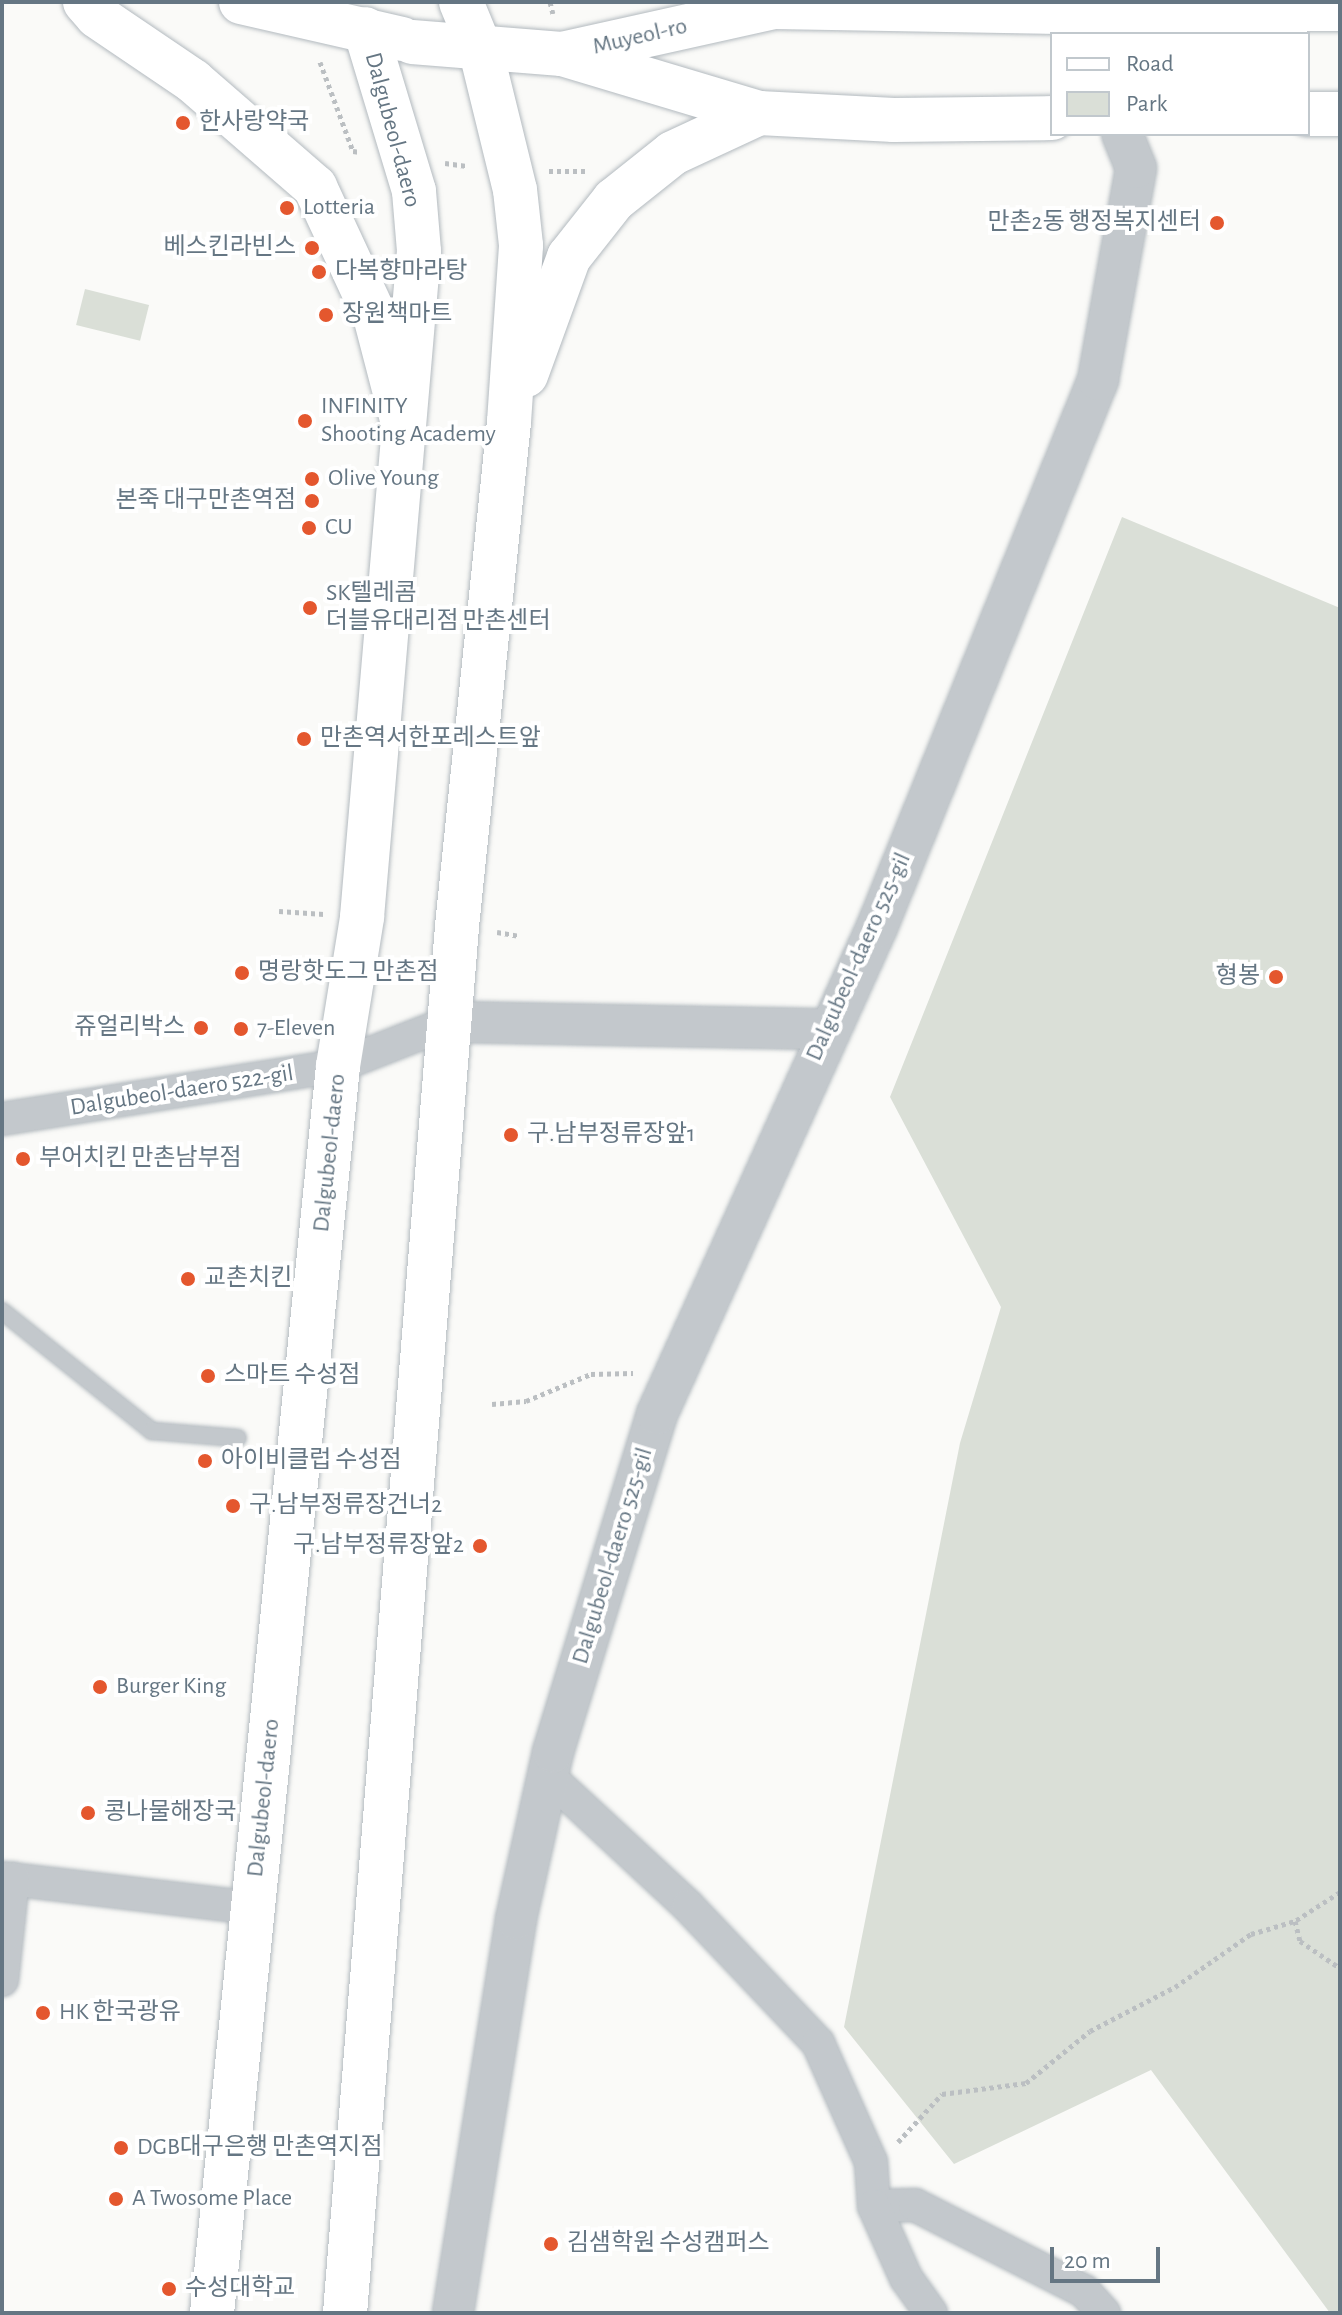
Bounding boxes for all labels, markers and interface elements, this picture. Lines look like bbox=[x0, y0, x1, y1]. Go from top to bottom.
street label: Muyeol-ro bbox=[590, 12, 690, 62]
legend bbox=[1050, 32, 1310, 136]
street label: Dalgubeol-daero bbox=[358, 49, 426, 211]
text: Road bbox=[1126, 52, 1174, 76]
text: Park bbox=[1126, 92, 1167, 116]
place label: 한사랑약국 bbox=[199, 109, 309, 137]
marker: 한사랑약국 bbox=[174, 114, 192, 132]
place label: Lotteria bbox=[303, 194, 375, 222]
marker: Lotteria bbox=[278, 199, 296, 217]
place label: 만촌2동 행정복지센터 bbox=[987, 209, 1201, 237]
marker: 만촌2동 행정복지센터 bbox=[1208, 214, 1226, 232]
place label: 베스킨라빈스 bbox=[164, 234, 296, 262]
marker: 베스킨라빈스 bbox=[303, 239, 321, 257]
place label: 다복향마라탕 bbox=[335, 258, 467, 286]
marker: 다복향마라탕 bbox=[310, 263, 328, 281]
place label: 장원책마트 bbox=[342, 301, 452, 329]
marker: 장원책마트 bbox=[317, 306, 335, 324]
place label: INFINITY Shooting Academy bbox=[321, 393, 496, 449]
marker: INFINITY Shooting Academy bbox=[296, 412, 314, 430]
place label: Olive Young bbox=[328, 465, 439, 493]
marker: Olive Young bbox=[303, 470, 321, 488]
place label: 본죽 대구만촌역점 bbox=[115, 487, 296, 515]
marker: 본죽 대구만촌역점 bbox=[303, 492, 321, 510]
place label: CU bbox=[325, 514, 353, 542]
marker: CU bbox=[300, 519, 318, 537]
place label: SK텔레콤 더블유대리점 만촌센터 bbox=[326, 580, 551, 636]
marker: SK텔레콤 더블유대리점 만촌센터 bbox=[301, 599, 319, 617]
place label: 만촌역서한포레스트앞 bbox=[320, 725, 541, 753]
marker: 만촌역서한포레스트앞 bbox=[295, 730, 313, 748]
street label: Dalgubeol-daero 525-gil bbox=[800, 848, 918, 1066]
place label: 명랑핫도그 만촌점 bbox=[258, 959, 439, 987]
place label: 형봉 bbox=[1216, 963, 1260, 991]
marker: 명랑핫도그 만촌점 bbox=[233, 964, 251, 982]
marker: 형봉 bbox=[1267, 968, 1285, 986]
place label: 쥬얼리박스 bbox=[75, 1014, 185, 1042]
place label: 7-Eleven bbox=[257, 1015, 335, 1043]
marker: 쥬얼리박스 bbox=[192, 1019, 210, 1037]
marker: 7-Eleven bbox=[232, 1020, 250, 1038]
street label: Dalgubeol-daero 522-gil bbox=[68, 1059, 296, 1123]
street label: Dalgubeol-daero bbox=[307, 1072, 353, 1234]
place label: 구.남부정류장앞1 bbox=[527, 1121, 695, 1149]
marker: 구.남부정류장앞1 bbox=[502, 1126, 520, 1144]
place label: 부어치킨 만촌남부점 bbox=[39, 1145, 242, 1173]
marker: 부어치킨 만촌남부점 bbox=[14, 1150, 32, 1168]
place label: 교촌치킨 bbox=[204, 1265, 292, 1293]
marker: 교촌치킨 bbox=[179, 1270, 197, 1288]
place label: 스마트 수성점 bbox=[224, 1362, 360, 1390]
marker: 스마트 수성점 bbox=[199, 1367, 217, 1385]
street label: Dalgubeol-daero 525-gil bbox=[566, 1444, 660, 1668]
place label: 아이비클럽 수성점 bbox=[221, 1447, 402, 1475]
marker: 아이비클럽 수성점 bbox=[196, 1452, 214, 1470]
place label: 구.남부정류장건너2 bbox=[249, 1492, 442, 1520]
marker: 구.남부정류장건너2 bbox=[224, 1497, 242, 1515]
place label: 구.남부정류장앞2 bbox=[293, 1532, 464, 1560]
marker: 구.남부정류장앞2 bbox=[471, 1537, 489, 1555]
place label: Burger King bbox=[116, 1673, 226, 1701]
marker: Burger King bbox=[91, 1678, 109, 1696]
street label: Dalgubeol-daero bbox=[241, 1717, 287, 1879]
place label: 콩나물해장국 bbox=[104, 1799, 236, 1827]
marker: 콩나물해장국 bbox=[79, 1804, 97, 1822]
place label: HK 한국광유 bbox=[59, 1999, 181, 2027]
marker: HK 한국광유 bbox=[34, 2004, 52, 2022]
place label: DGB대구은행 만촌역지점 bbox=[137, 2134, 382, 2162]
marker: DGB대구은행 만촌역지점 bbox=[112, 2139, 130, 2157]
place label: A Twosome Place bbox=[132, 2185, 292, 2213]
marker: A Twosome Place bbox=[107, 2190, 125, 2208]
place label: 김샘학원 수성캠퍼스 bbox=[567, 2230, 770, 2258]
scale bar bbox=[1054, 2231, 1164, 2281]
marker: 김샘학원 수성캠퍼스 bbox=[542, 2235, 560, 2253]
text: 20 m bbox=[1064, 2249, 1111, 2273]
place label: 수성대학교 bbox=[185, 2275, 295, 2303]
marker: 수성대학교 bbox=[160, 2280, 178, 2298]

